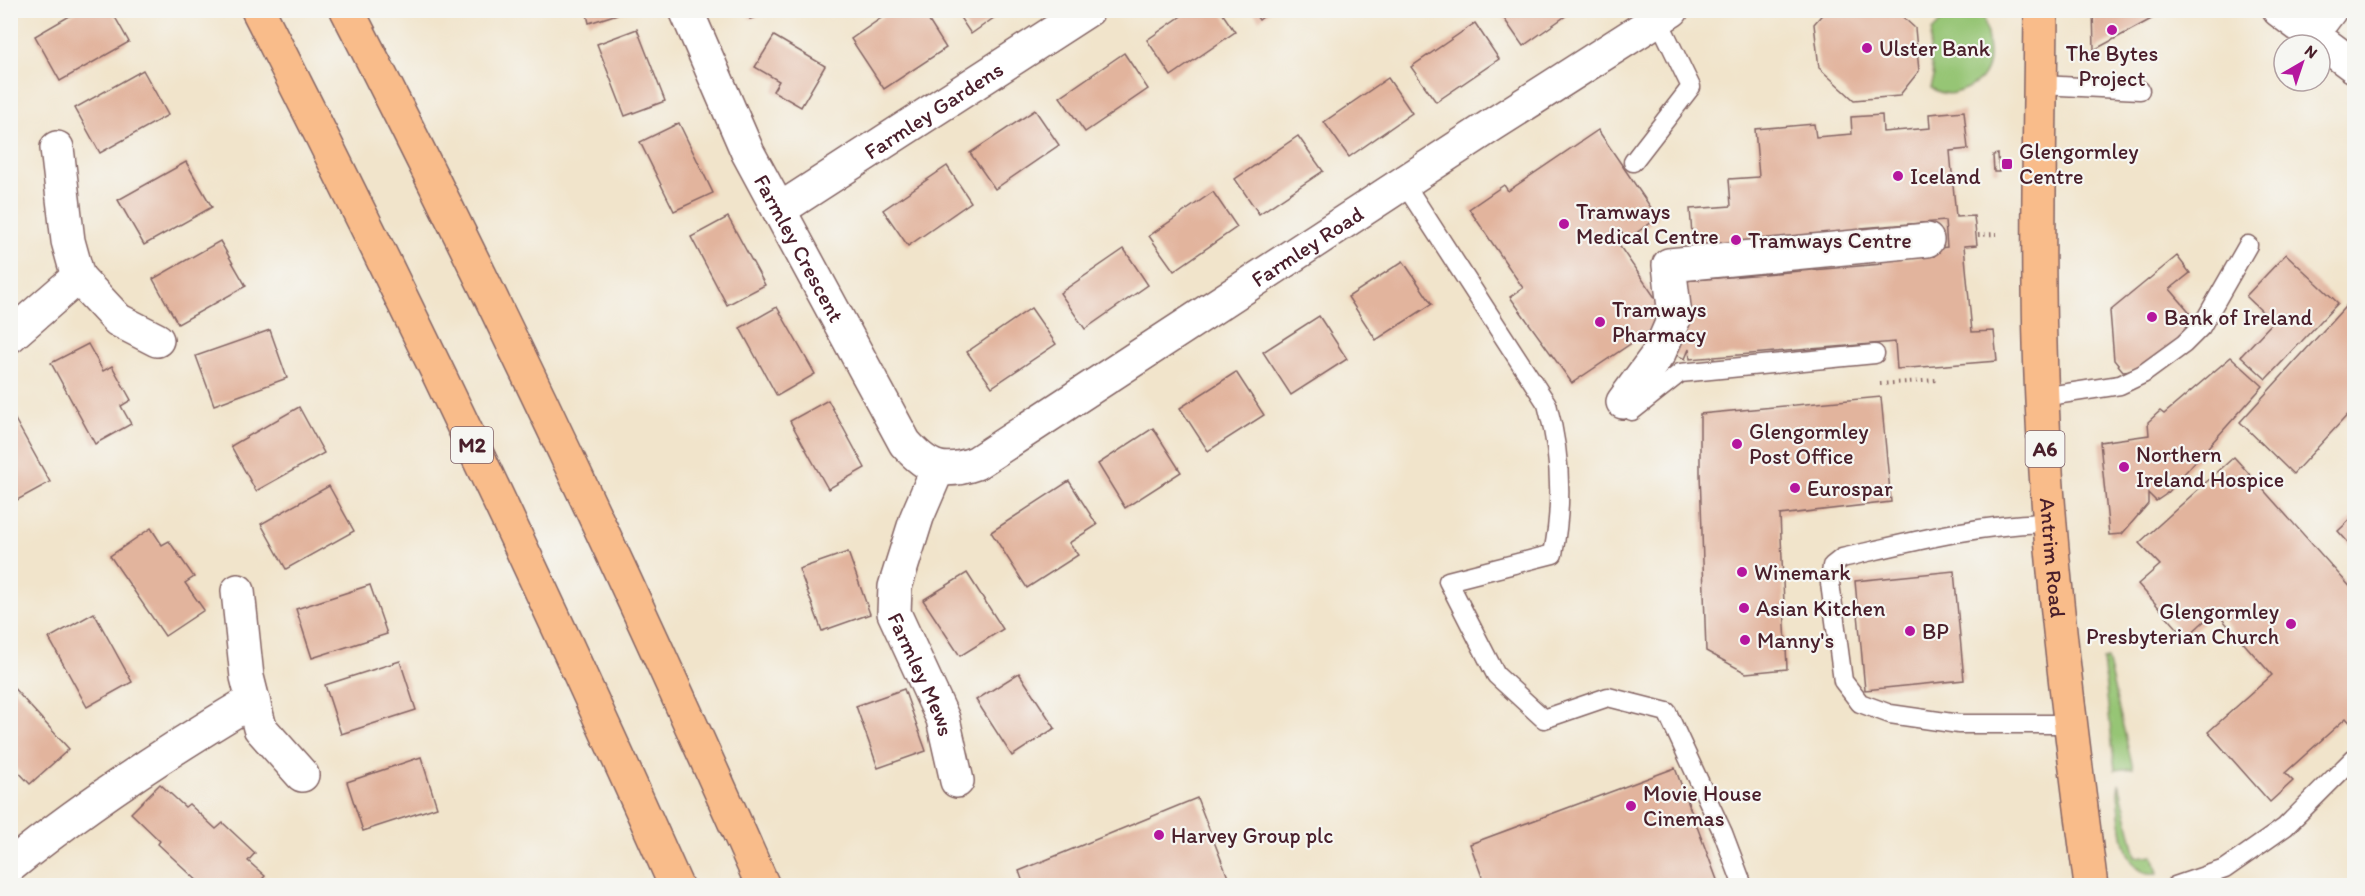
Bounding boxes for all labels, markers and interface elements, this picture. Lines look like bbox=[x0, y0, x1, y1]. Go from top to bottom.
marker: The Bytes Project bbox=[2105, 23, 2119, 37]
north arrow bbox=[2272, 33, 2332, 93]
place label: Ulster Bank bbox=[1879, 35, 1991, 62]
place label: The Bytes Project bbox=[2066, 40, 2158, 92]
marker: Ulster Bank bbox=[1860, 41, 1874, 55]
text: N bbox=[2301, 41, 2321, 63]
street label: Farmley Gardens bbox=[859, 56, 1008, 165]
place label: Glengormley Centre bbox=[2019, 138, 2139, 190]
marker: Glengormley Centre bbox=[2000, 157, 2014, 171]
place label: Iceland bbox=[1910, 163, 1981, 190]
marker: Iceland bbox=[1891, 169, 1905, 183]
street label: Farmley Crescent bbox=[748, 170, 850, 327]
place label: Tramways Medical Centre bbox=[1576, 198, 1719, 250]
street label: Farmley Road bbox=[1246, 200, 1369, 293]
marker: Tramways Medical Centre bbox=[1557, 217, 1571, 231]
place label: Tramways Centre bbox=[1748, 227, 1912, 254]
marker: Tramways Centre bbox=[1729, 233, 1743, 247]
place label: Tramways Pharmacy bbox=[1612, 296, 1707, 348]
place label: Bank of Ireland bbox=[2164, 304, 2313, 331]
marker: Bank of Ireland bbox=[2145, 310, 2159, 324]
marker: Tramways Pharmacy bbox=[1593, 315, 1607, 329]
place label: Glengormley Post Office bbox=[1749, 418, 1869, 470]
road number: M2 bbox=[451, 427, 493, 463]
road number: A6 bbox=[2026, 431, 2064, 467]
marker: Glengormley Post Office bbox=[1730, 437, 1744, 451]
place label: Northern Ireland Hospice bbox=[2136, 441, 2284, 493]
marker: Northern Ireland Hospice bbox=[2117, 460, 2131, 474]
place label: Eurospar bbox=[1807, 475, 1893, 502]
marker: Eurospar bbox=[1788, 481, 1802, 495]
street label: Antrim Road bbox=[2034, 497, 2071, 619]
place label: Winemark bbox=[1754, 559, 1851, 586]
marker: Winemark bbox=[1735, 565, 1749, 579]
place label: Asian Kitchen bbox=[1756, 595, 1886, 622]
place label: Glengormley Presbyterian Church bbox=[2086, 598, 2280, 650]
marker: Asian Kitchen bbox=[1737, 601, 1751, 615]
street label: Farmley Mews bbox=[882, 608, 959, 739]
marker: Glengormley Presbyterian Church bbox=[2284, 617, 2298, 631]
place label: BP bbox=[1922, 618, 1949, 645]
marker: BP bbox=[1903, 624, 1917, 638]
place label: Manny's bbox=[1757, 627, 1834, 654]
marker: Manny's bbox=[1738, 633, 1752, 647]
place label: Movie House Cinemas bbox=[1643, 780, 1762, 832]
marker: Movie House Cinemas bbox=[1624, 799, 1638, 813]
place label: Harvey Group plc bbox=[1171, 822, 1333, 849]
marker: Harvey Group plc bbox=[1152, 828, 1166, 842]

